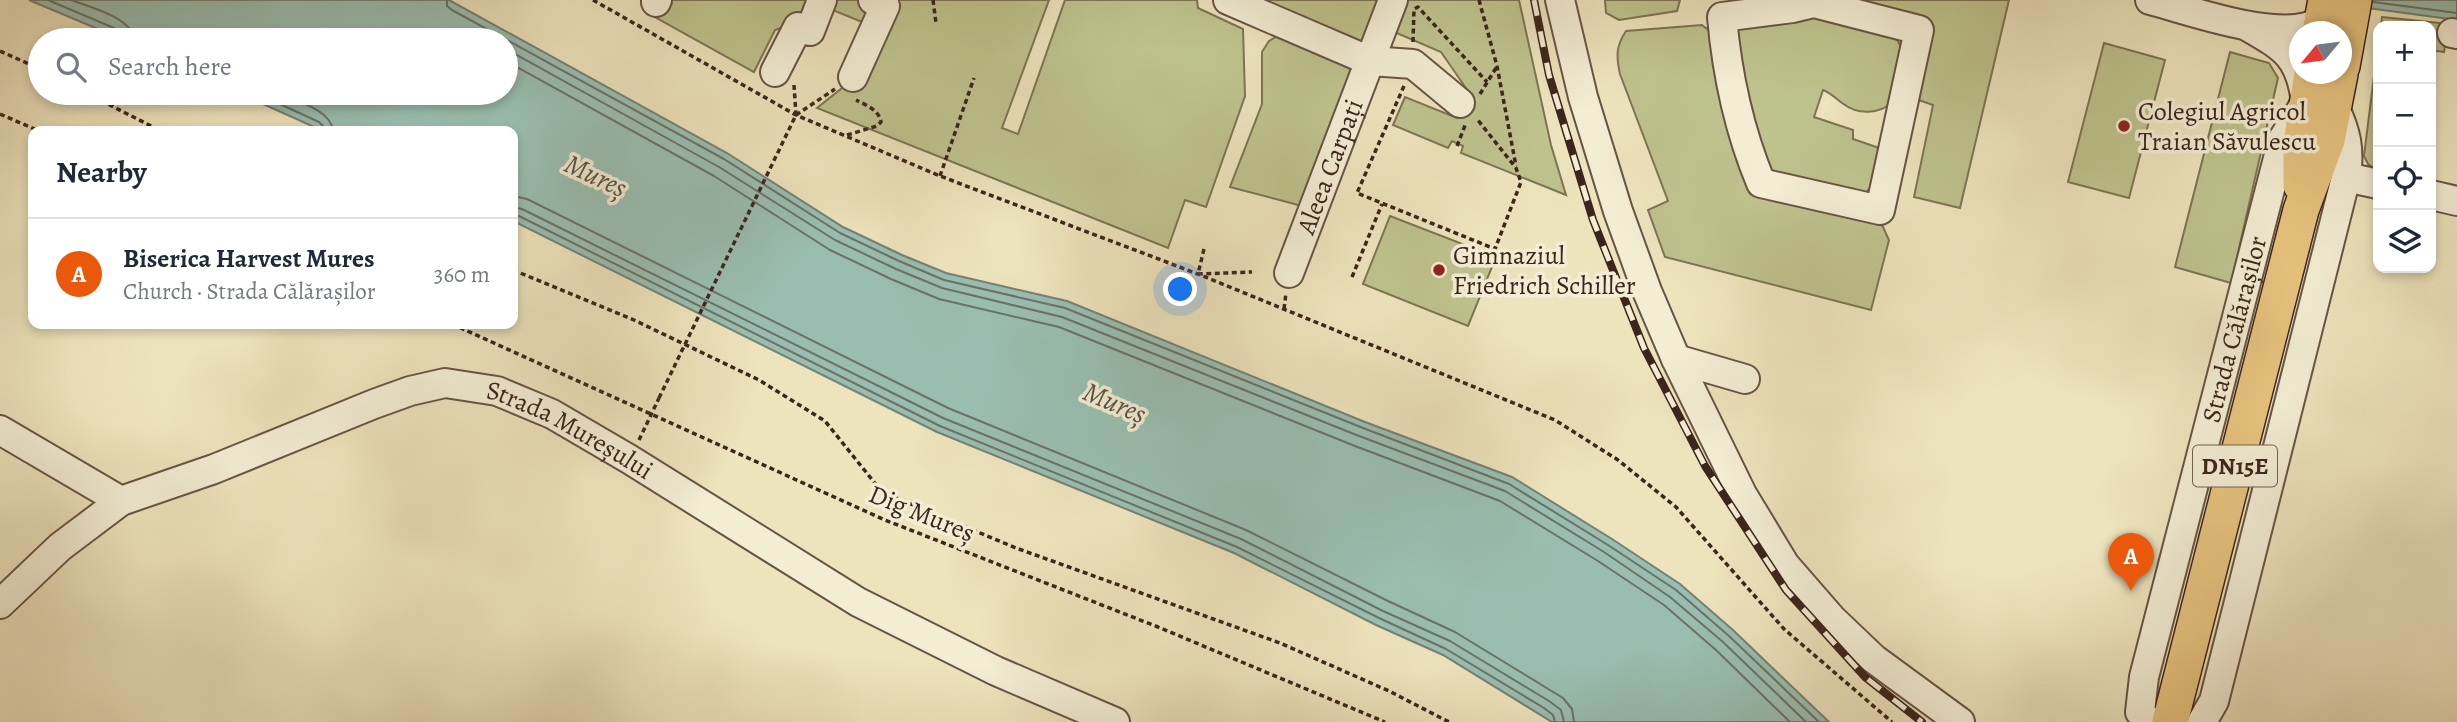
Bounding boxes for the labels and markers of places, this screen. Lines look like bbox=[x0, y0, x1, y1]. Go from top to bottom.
place label: Colegiul Agricol Traian Săvulescu bbox=[2138, 94, 2317, 159]
marker: Colegiul Agricol Traian Săvulescu bbox=[2116, 118, 2132, 134]
place label: Gimnaziul Friedrich Schiller bbox=[1453, 238, 1636, 303]
marker: Gimnaziul Friedrich Schiller bbox=[1431, 262, 1447, 278]
pin: A bbox=[2108, 533, 2154, 591]

